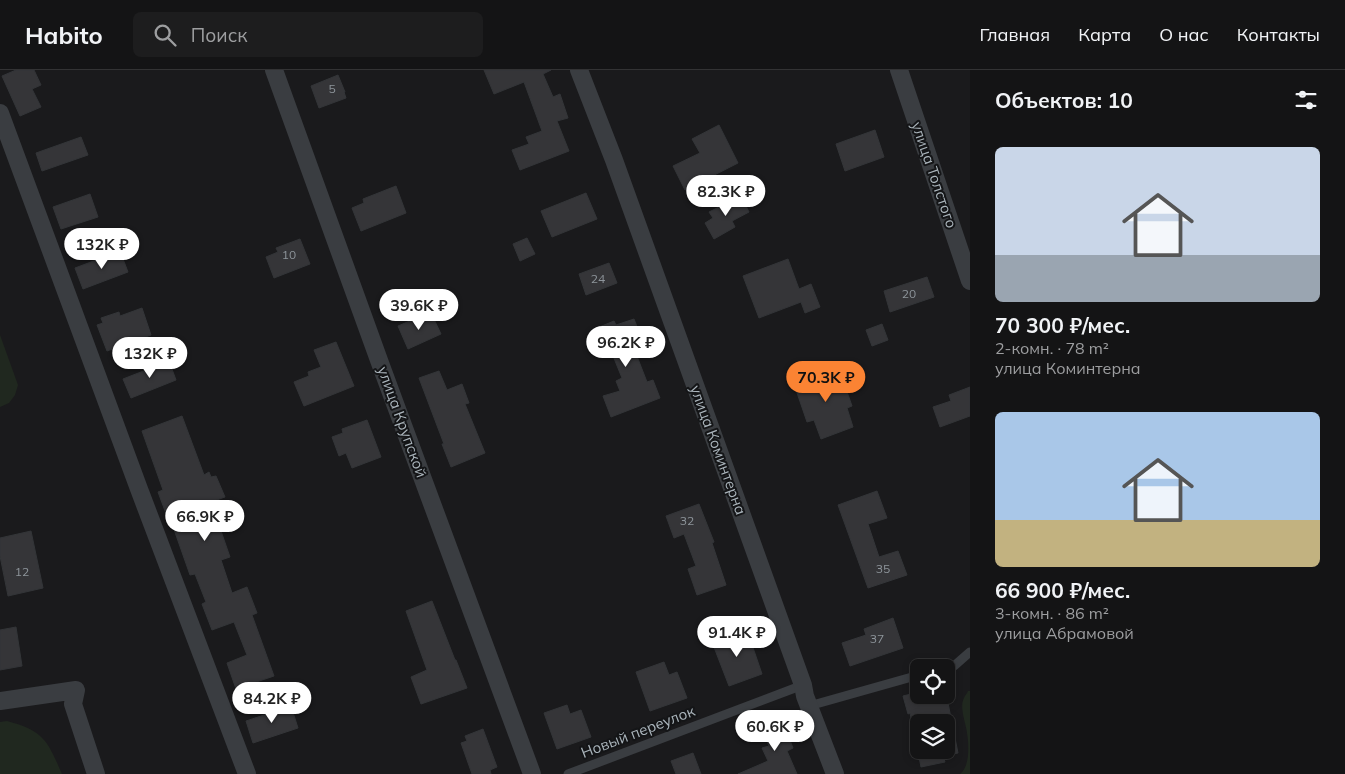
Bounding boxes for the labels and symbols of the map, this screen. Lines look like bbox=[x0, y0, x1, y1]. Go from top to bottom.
house number: 5 bbox=[328, 81, 336, 96]
street label: улица Толстого bbox=[907, 119, 962, 231]
pin: 82.3K ₽ bbox=[680, 174, 772, 217]
pin: 132K ₽ bbox=[61, 228, 143, 270]
house number: 10 bbox=[282, 247, 296, 262]
house number: 24 bbox=[591, 271, 605, 286]
house number: 20 bbox=[902, 286, 916, 301]
pin: 39.6K ₽ bbox=[373, 288, 465, 331]
pin: 96.2K ₽ bbox=[580, 326, 672, 368]
pin: 132K ₽ bbox=[109, 336, 191, 379]
pin: 70.3K ₽ bbox=[780, 360, 872, 403]
street label: улица Крупской bbox=[374, 364, 431, 480]
street label: улица Коминтерна bbox=[686, 382, 751, 517]
pin: 66.9K ₽ bbox=[159, 500, 251, 542]
house number: 32 bbox=[680, 513, 694, 528]
house number: 35 bbox=[876, 561, 890, 576]
house number: 12 bbox=[15, 564, 29, 579]
pin: 91.4K ₽ bbox=[691, 616, 783, 658]
house number: 37 bbox=[870, 631, 884, 646]
pin: 84.2K ₽ bbox=[226, 682, 318, 724]
street label: Новый переулок bbox=[578, 701, 698, 762]
pin: 60.6K ₽ bbox=[729, 710, 821, 752]

